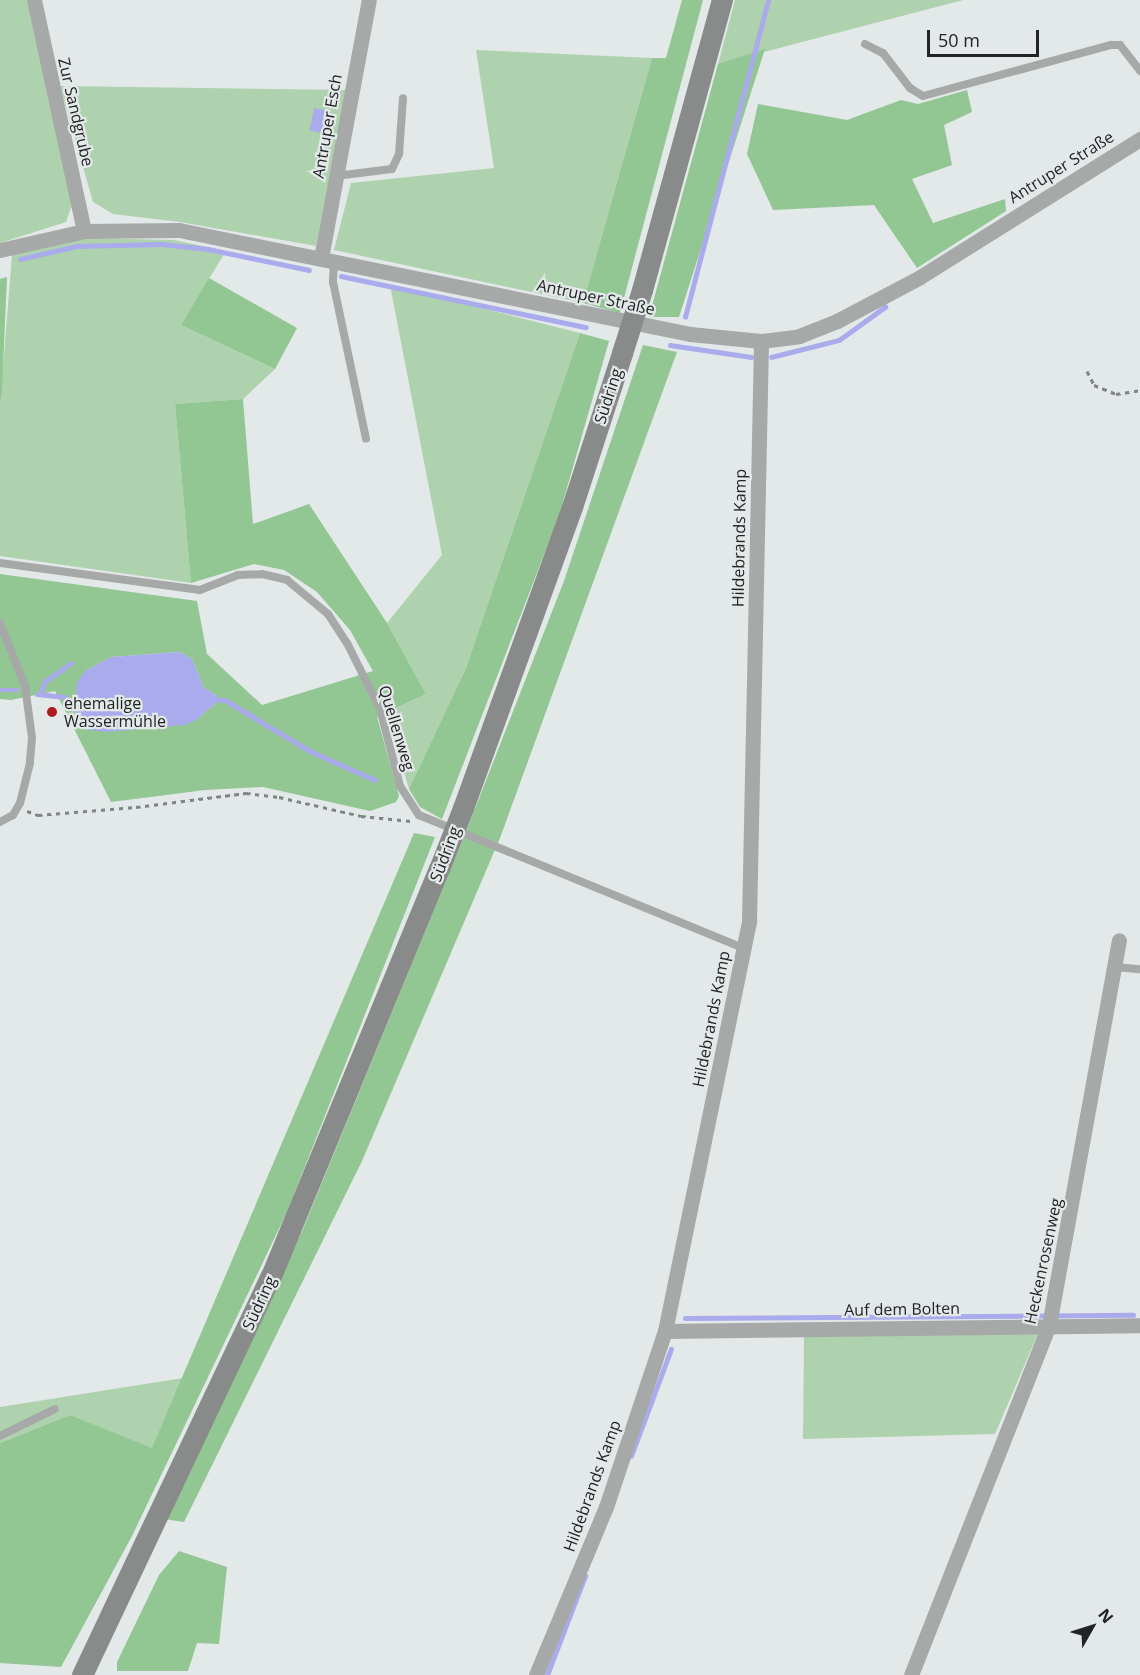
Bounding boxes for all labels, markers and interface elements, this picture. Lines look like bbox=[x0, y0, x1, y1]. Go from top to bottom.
scale bar bbox=[930, 18, 1042, 56]
text: 50 m bbox=[938, 28, 980, 52]
street label: Zur Sandgrube bbox=[54, 56, 98, 168]
street label: Antruper Esch bbox=[308, 72, 346, 180]
street label: Antruper Straße bbox=[1005, 127, 1117, 207]
street label: Antruper Straße bbox=[535, 275, 657, 319]
street label: Südring bbox=[590, 366, 626, 426]
street label: Hildebrands Kamp bbox=[728, 469, 750, 607]
street label: Quellenweg bbox=[375, 683, 419, 773]
place label: ehemalige Wassermühle bbox=[64, 693, 166, 731]
marker: ehemalige Wassermühle bbox=[45, 705, 59, 719]
street label: Südring bbox=[426, 824, 464, 884]
street label: Hildebrands Kamp bbox=[688, 949, 734, 1089]
street label: Heckenrosenweg bbox=[1020, 1196, 1066, 1326]
street label: Südring bbox=[238, 1273, 280, 1333]
street label: Auf dem Bolten bbox=[844, 1298, 960, 1320]
street label: Hildebrands Kamp bbox=[559, 1418, 625, 1554]
north arrow bbox=[1062, 1597, 1122, 1657]
text: N bbox=[1093, 1604, 1119, 1628]

